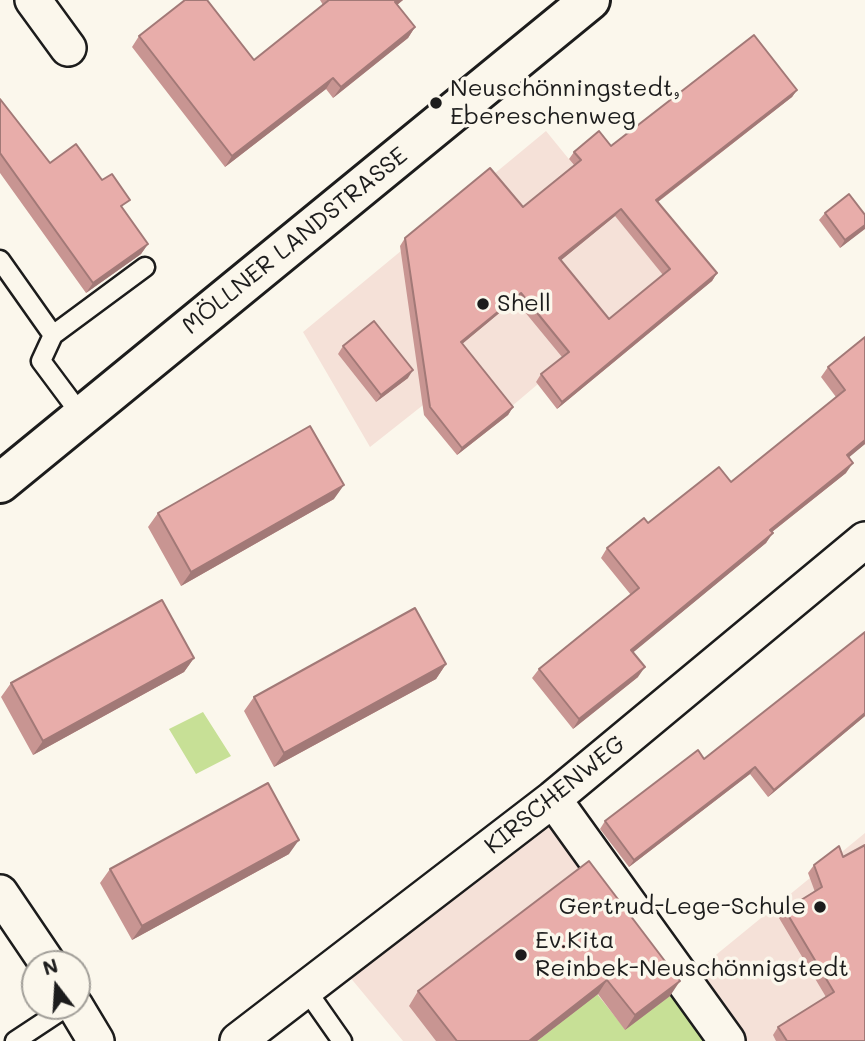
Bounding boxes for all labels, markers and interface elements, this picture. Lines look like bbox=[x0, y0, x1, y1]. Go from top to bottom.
place label: Neuschönningstedt, Ebereschenweg bbox=[450, 75, 680, 131]
marker: Neuschönningstedt, Ebereschenweg bbox=[428, 95, 444, 111]
street label: MÖLLNER LANDSTRASSE bbox=[177, 141, 413, 341]
place label: Shell bbox=[497, 290, 551, 318]
marker: Shell bbox=[475, 296, 491, 312]
street label: KIRSCHENWEG bbox=[479, 730, 631, 860]
place label: Gertrud-Lege-Schule bbox=[559, 893, 806, 921]
marker: Gertrud-Lege-Schule bbox=[812, 899, 828, 915]
place label: Ev.Kita Reinbek-Neuschönnigstedt bbox=[535, 927, 849, 983]
marker: Ev.Kita Reinbek-Neuschönnigstedt bbox=[513, 947, 529, 963]
north arrow bbox=[21, 950, 91, 1020]
text: N bbox=[40, 952, 61, 980]

